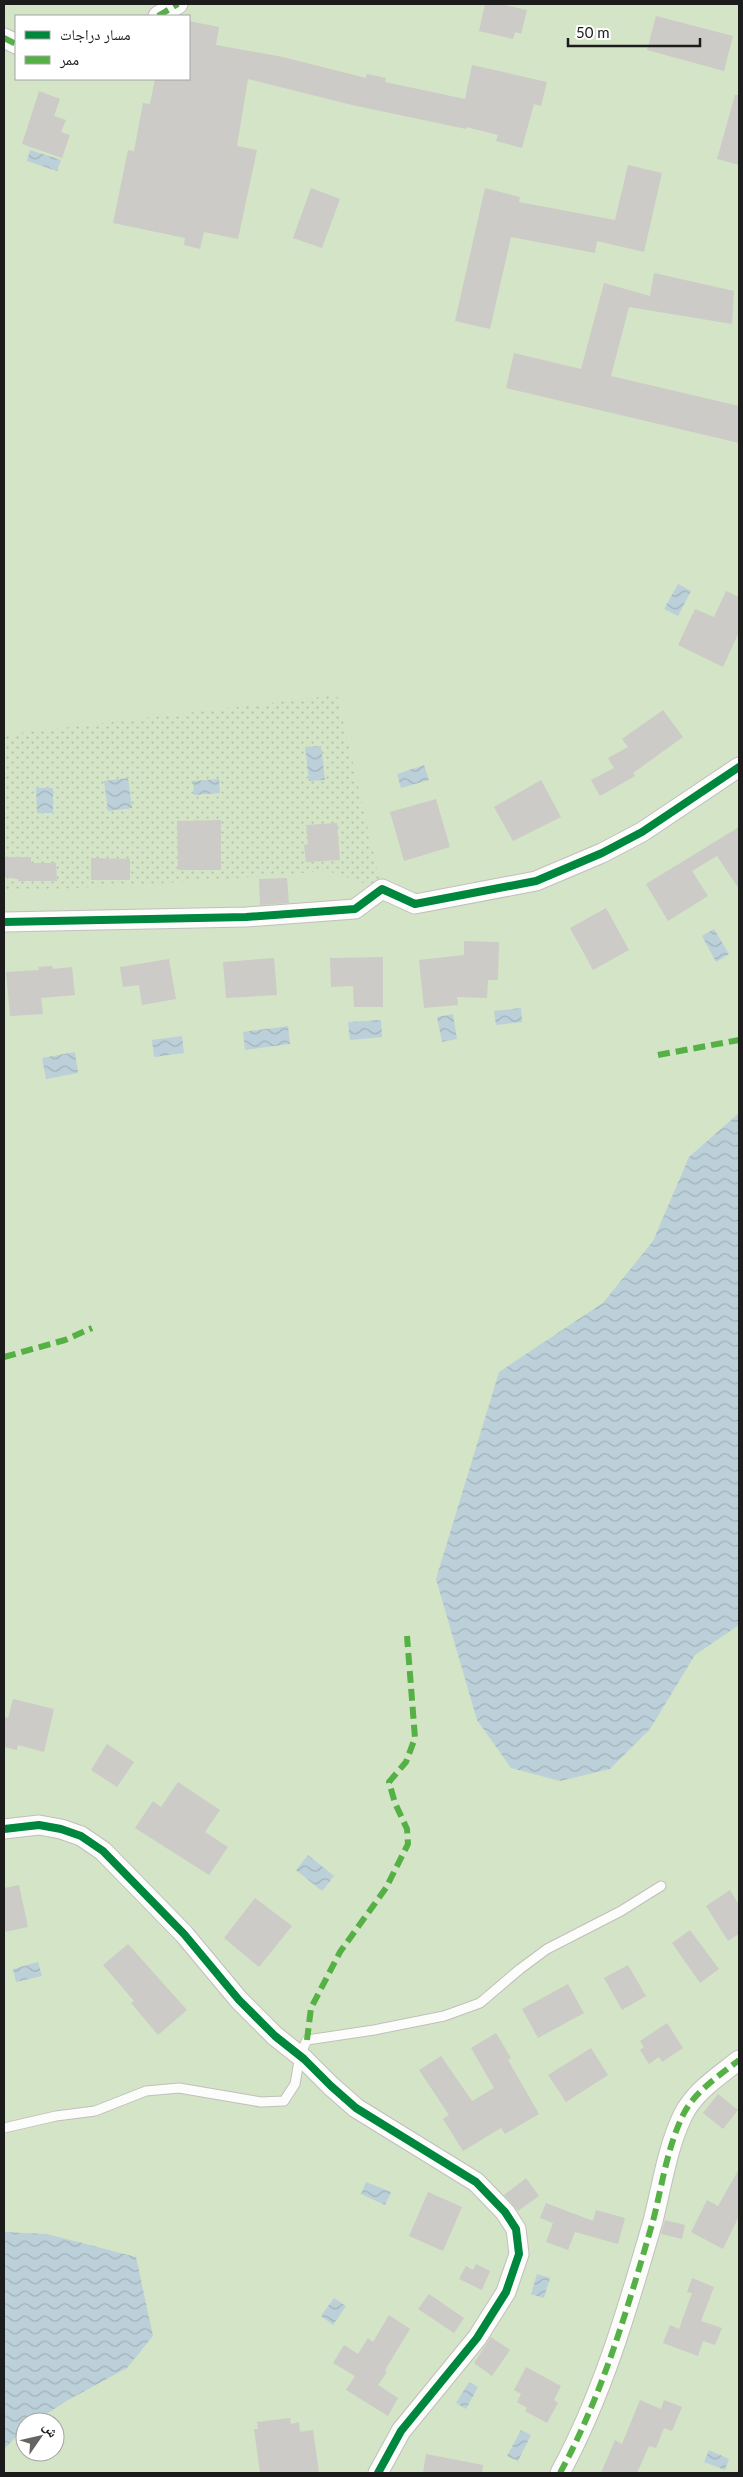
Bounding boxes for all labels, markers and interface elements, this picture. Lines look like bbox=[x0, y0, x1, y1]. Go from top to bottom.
legend bbox=[15, 15, 190, 80]
scale bar bbox=[568, 15, 700, 47]
text: 50 m bbox=[576, 23, 610, 41]
text: مسار دراجات bbox=[60, 25, 131, 44]
text: ممر bbox=[59, 50, 79, 69]
north arrow bbox=[15, 2412, 65, 2462]
text: ش bbox=[39, 2419, 62, 2441]

